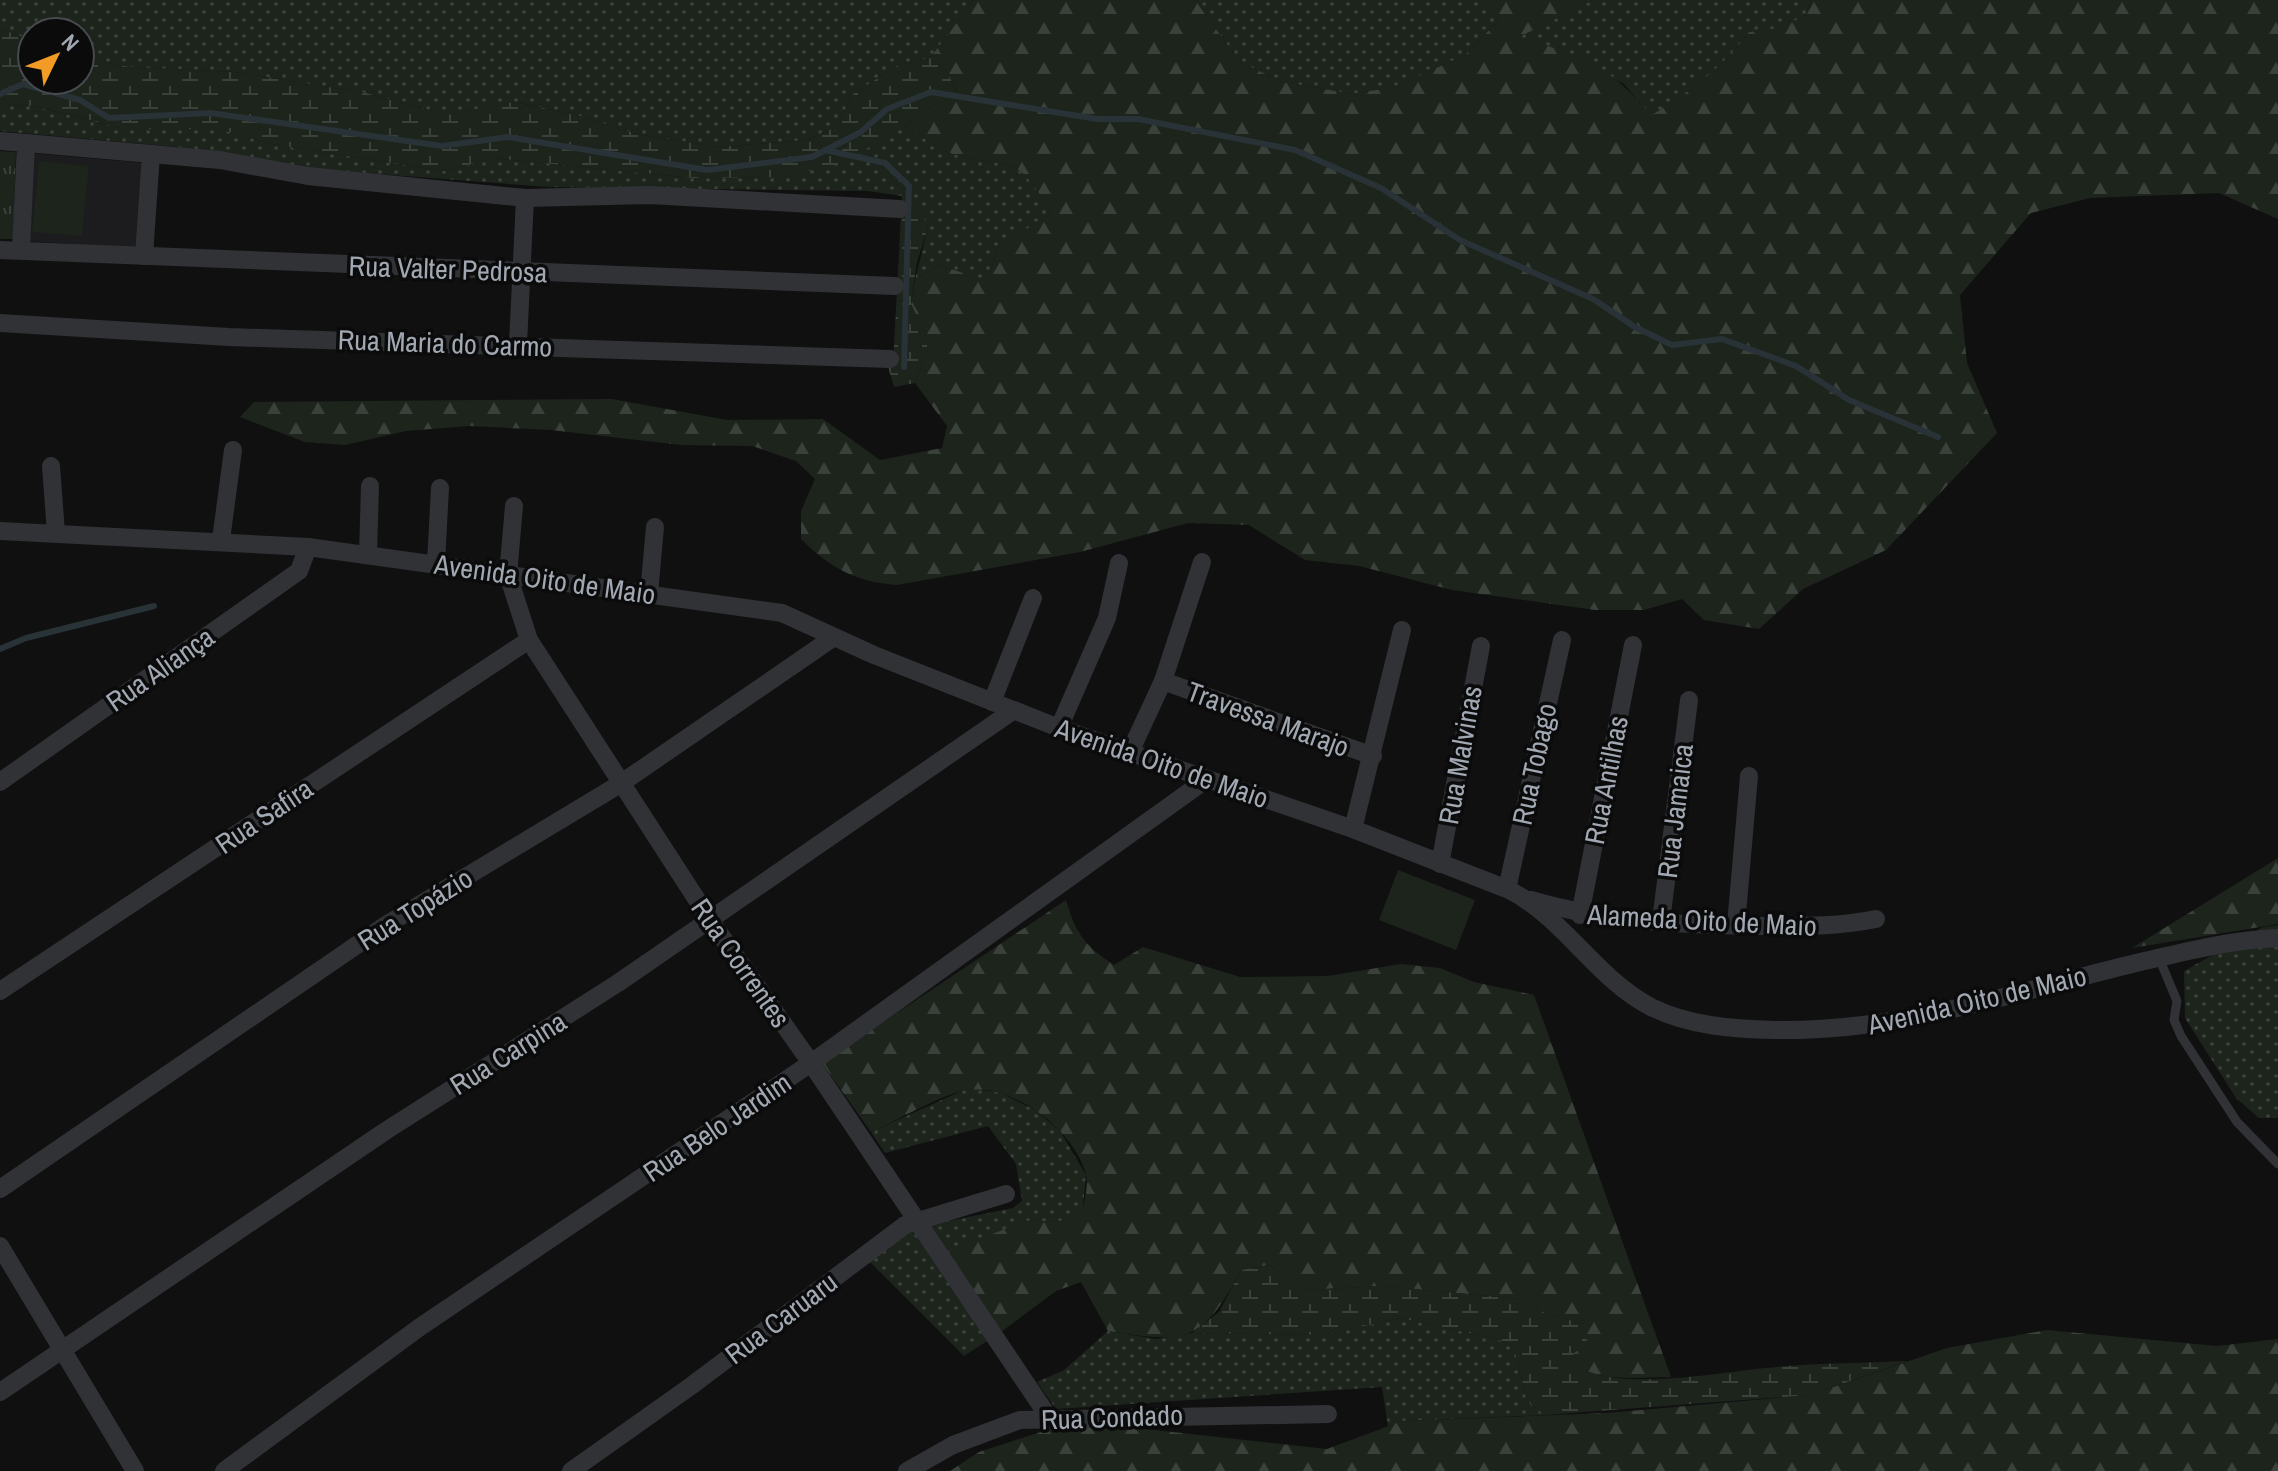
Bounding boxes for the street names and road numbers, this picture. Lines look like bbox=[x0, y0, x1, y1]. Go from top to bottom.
street label: Rua Valter Pedrosa bbox=[348, 247, 548, 291]
street label: Rua Maria do Carmo bbox=[337, 320, 553, 366]
street label: Avenida Oito de Maio bbox=[431, 545, 658, 613]
street label: Rua Aliança bbox=[98, 618, 222, 720]
street label: Travessa Marajo bbox=[1182, 672, 1354, 766]
street label: Rua Malvinas bbox=[1429, 683, 1491, 827]
street label: Rua Tobago bbox=[1503, 700, 1565, 828]
street label: Avenida Oito de Maio bbox=[1049, 708, 1274, 817]
street label: Rua Antilhas bbox=[1575, 712, 1637, 848]
street label: Rua Jamaica bbox=[1648, 741, 1702, 880]
street label: Rua Safira bbox=[208, 769, 320, 862]
street label: Rua Topázio bbox=[350, 859, 480, 959]
street label: Rua Correntes bbox=[683, 891, 799, 1035]
street label: Alameda Oito de Maio bbox=[1585, 895, 1818, 945]
street label: Avenida Oito de Maio bbox=[1863, 956, 2090, 1044]
street label: Rua Carpina bbox=[443, 1002, 573, 1104]
street label: Rua Belo Jardim bbox=[635, 1063, 799, 1191]
street label: Rua Caruaru bbox=[717, 1263, 845, 1373]
street label: Rua Condado bbox=[1041, 1396, 1183, 1438]

